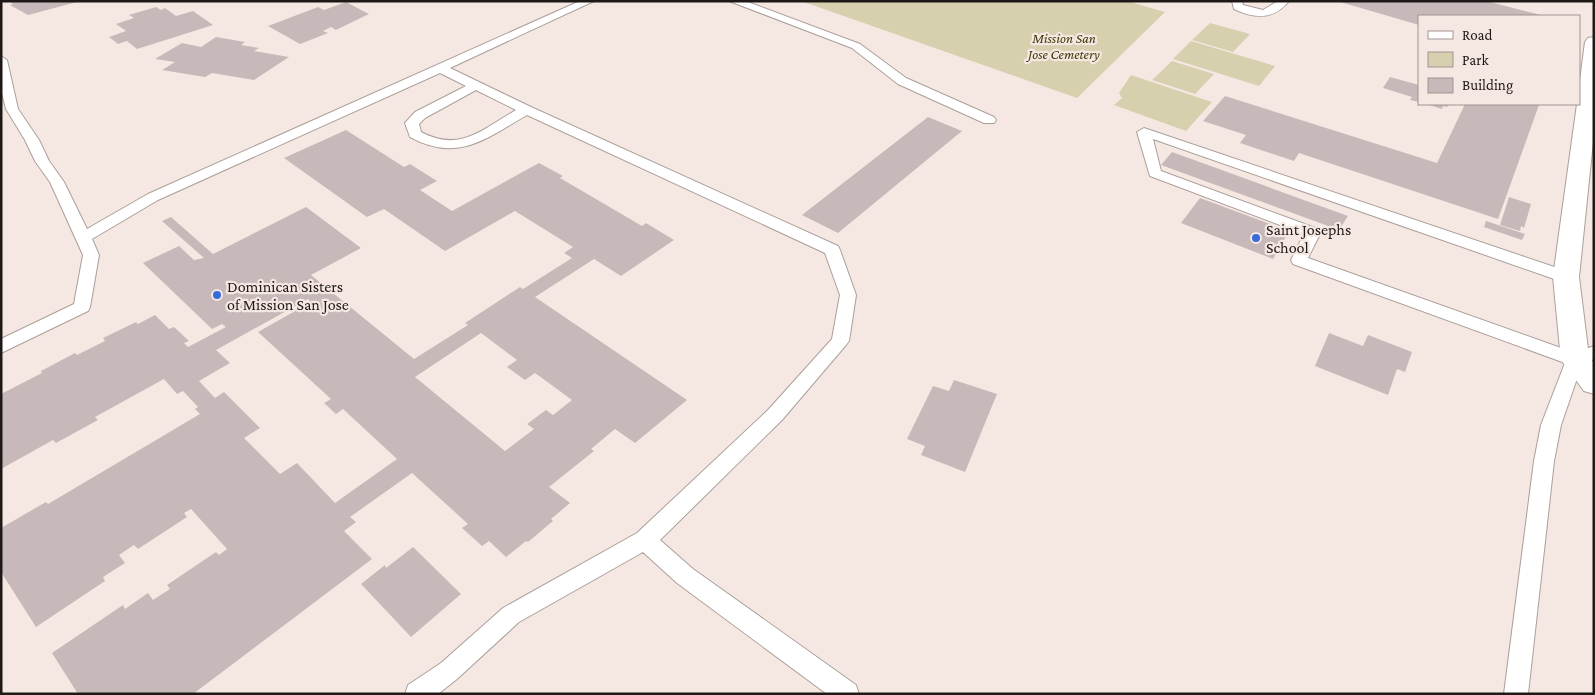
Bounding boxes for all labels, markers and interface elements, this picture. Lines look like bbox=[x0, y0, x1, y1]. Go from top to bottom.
legend bbox=[1418, 15, 1580, 105]
text: Road bbox=[1462, 27, 1493, 43]
park label: Mission San Jose Cemetery bbox=[1025, 30, 1100, 62]
text: Park bbox=[1462, 52, 1489, 68]
text: Building bbox=[1462, 77, 1513, 94]
place label: Saint Josephs School bbox=[1266, 221, 1351, 256]
marker: Saint Josephs School bbox=[1250, 232, 1262, 244]
place label: Dominican Sisters of Mission San Jose bbox=[227, 278, 349, 314]
marker: Dominican Sisters of Mission San Jose bbox=[211, 289, 223, 301]

